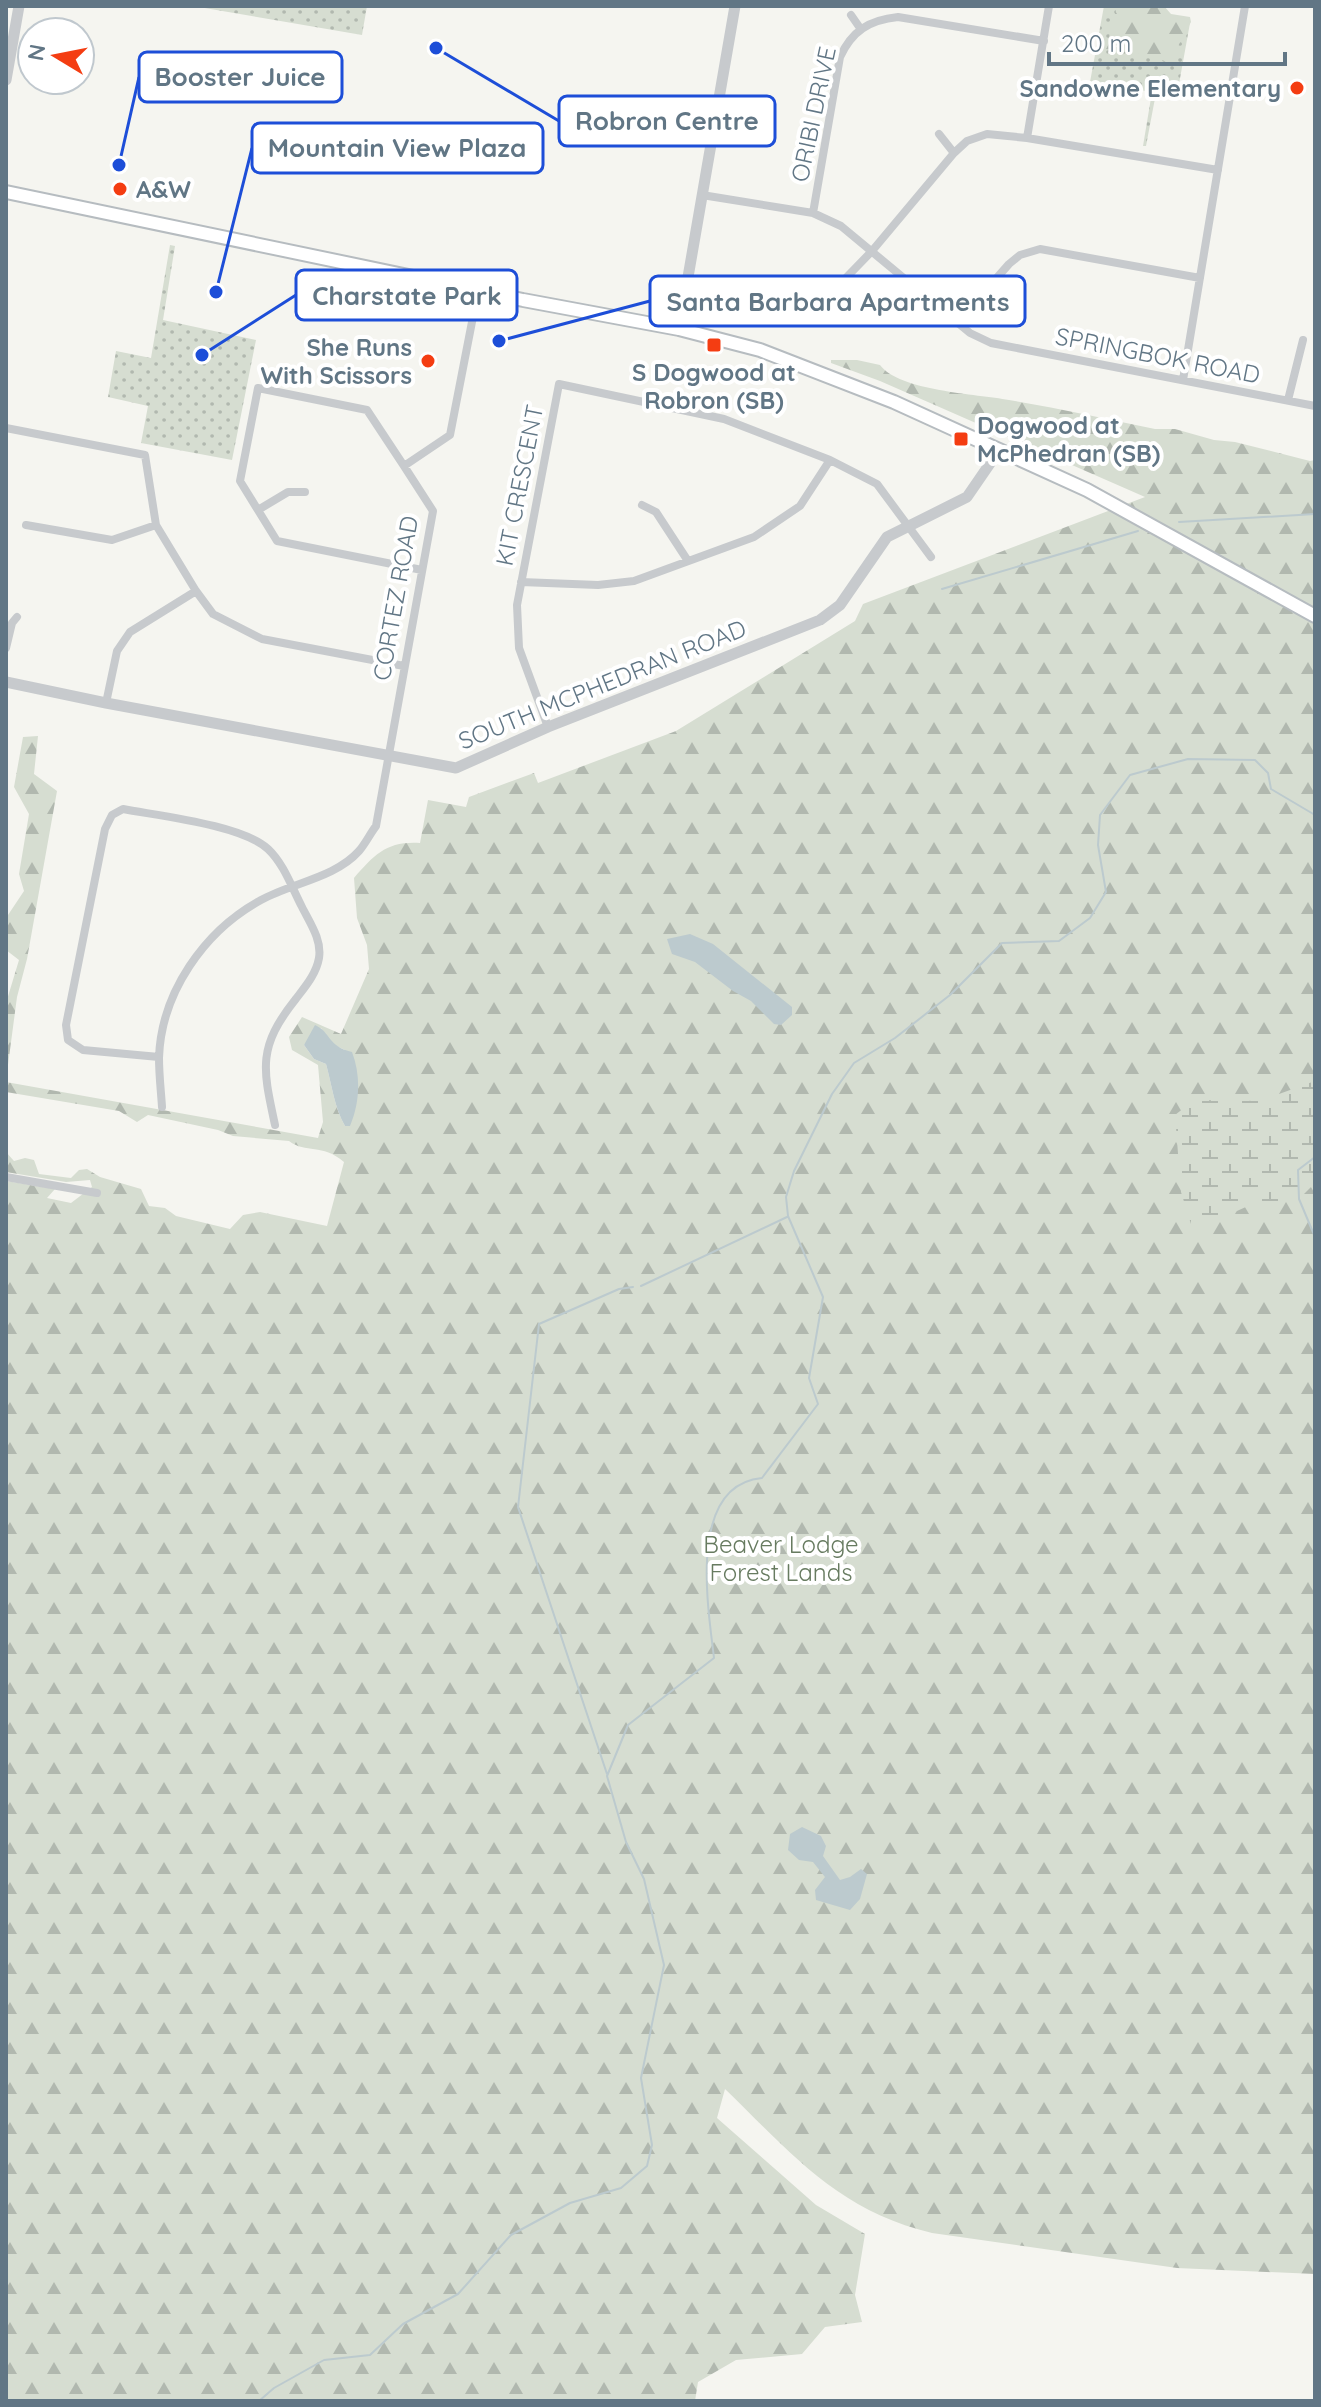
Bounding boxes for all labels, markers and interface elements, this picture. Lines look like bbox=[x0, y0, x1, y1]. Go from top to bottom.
north arrow bbox=[16, 16, 96, 96]
scale bar bbox=[1049, 16, 1285, 66]
text: 200 m bbox=[1061, 28, 1131, 58]
text: N bbox=[21, 42, 51, 63]
street label: ORIBI DRIVE bbox=[784, 44, 842, 184]
callout: Booster Juice bbox=[139, 52, 342, 102]
text: Booster Juice bbox=[154, 60, 326, 93]
place label: Sandowne Elementary bbox=[1020, 73, 1281, 103]
marker: Sandowne Elementary bbox=[1288, 79, 1306, 97]
callout: Robron Centre bbox=[559, 96, 775, 146]
text: Robron Centre bbox=[575, 104, 759, 137]
callout: Mountain View Plaza bbox=[252, 123, 543, 173]
text: Mountain View Plaza bbox=[268, 131, 526, 164]
place label: A&W bbox=[136, 174, 191, 204]
marker: A&W bbox=[111, 180, 129, 198]
callout: Charstate Park bbox=[296, 270, 517, 320]
callout: Santa Barbara Apartments bbox=[650, 276, 1025, 326]
text: Charstate Park bbox=[312, 279, 502, 312]
text: Santa Barbara Apartments bbox=[666, 285, 1010, 318]
street label: SPRINGBOK ROAD bbox=[1053, 320, 1263, 390]
place label: She Runs With Scissors bbox=[261, 332, 412, 390]
marker: S Dogwood at Robron (SB) bbox=[705, 336, 723, 354]
marker: She Runs With Scissors bbox=[419, 352, 437, 370]
place label: S Dogwood at Robron (SB) bbox=[632, 357, 796, 415]
street label: KIT CRESCENT bbox=[489, 402, 549, 568]
place label: Dogwood at McPhedran (SB) bbox=[977, 410, 1160, 468]
marker: Dogwood at McPhedran (SB) bbox=[952, 430, 970, 448]
street label: CORTEZ ROAD bbox=[366, 513, 424, 683]
street label: SOUTH MCPHEDRAN ROAD bbox=[454, 612, 750, 756]
park label: Beaver Lodge Forest Lands bbox=[703, 1529, 859, 1587]

